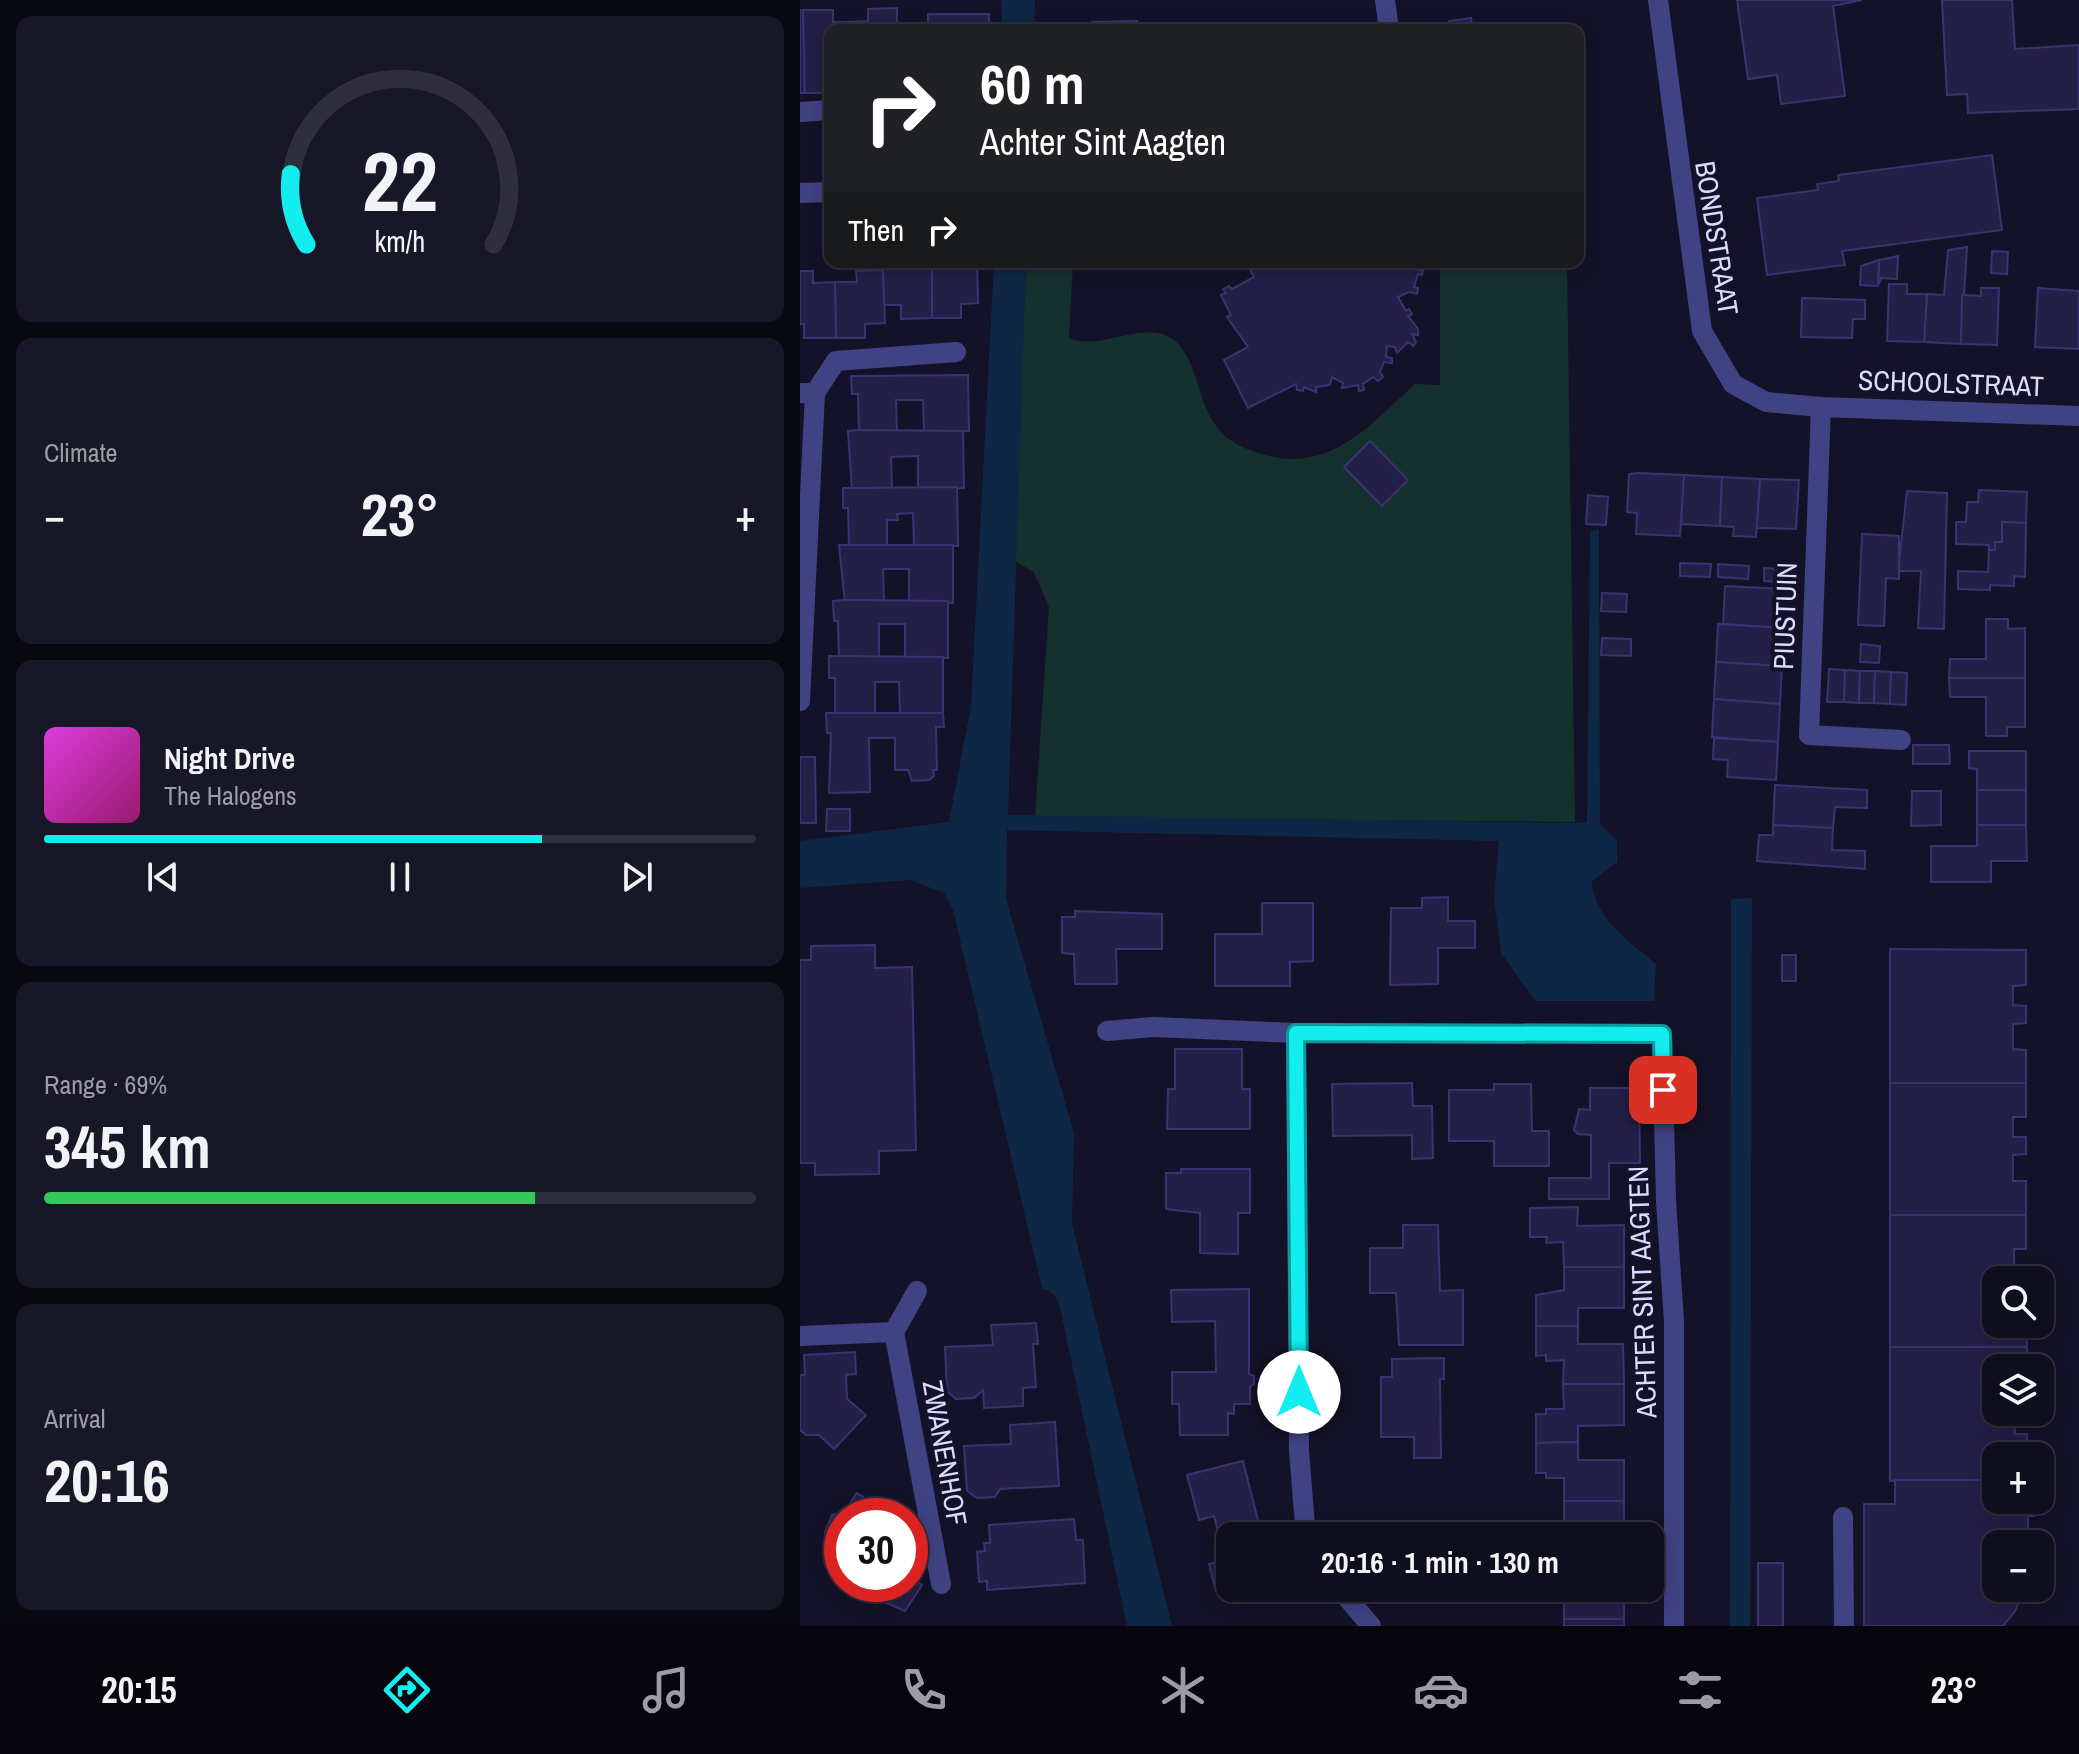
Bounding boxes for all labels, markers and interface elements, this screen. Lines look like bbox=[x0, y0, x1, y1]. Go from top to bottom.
text: 60 m bbox=[980, 46, 1085, 121]
icon: right bbox=[848, 56, 952, 160]
text: Achter Sint Aagten bbox=[980, 118, 1226, 166]
text: 22 bbox=[362, 125, 438, 237]
street label: BONDSTRAAT bbox=[1686, 158, 1748, 318]
icon: right bbox=[920, 208, 964, 252]
text: Then bbox=[848, 210, 904, 250]
text: km/h bbox=[375, 222, 425, 261]
street label: SCHOOLSTRAAT bbox=[1857, 361, 2045, 405]
text: Climate bbox=[44, 435, 117, 470]
text: 23° bbox=[361, 474, 439, 555]
text: − bbox=[44, 485, 65, 545]
text: + bbox=[735, 485, 756, 545]
street label: PIUSTUIN bbox=[1764, 562, 1806, 670]
text: Night Drive bbox=[164, 738, 295, 778]
text: The Halogens bbox=[164, 778, 297, 813]
icon: previous bbox=[141, 855, 185, 899]
icon: pause bbox=[378, 855, 422, 899]
icon: next bbox=[615, 855, 659, 899]
pin bbox=[1629, 1056, 1697, 1124]
text: Range · 69% bbox=[44, 1067, 167, 1102]
icon: arrive bbox=[1641, 1068, 1685, 1112]
text: 345 km bbox=[44, 1106, 211, 1187]
street label: ACHTER SINT AAGTEN bbox=[1619, 1165, 1665, 1420]
map controls bbox=[1982, 1266, 2054, 1602]
button: search bbox=[1982, 1266, 2054, 1338]
position arrow bbox=[1257, 1350, 1341, 1434]
button: layers bbox=[1982, 1354, 2054, 1426]
street label: ZWANENHOF bbox=[914, 1377, 976, 1529]
text: Arrival bbox=[44, 1401, 106, 1436]
text: 20:16 bbox=[44, 1440, 170, 1521]
button: + bbox=[1982, 1442, 2054, 1514]
speed limit sign: 30 bbox=[824, 1498, 928, 1602]
button: − bbox=[1982, 1530, 2054, 1602]
text: 20:16 · 1 min · 130 m bbox=[1321, 1542, 1559, 1582]
icon: directions bbox=[379, 1662, 435, 1718]
icon: music bbox=[638, 1662, 694, 1718]
icon: phone bbox=[896, 1662, 952, 1718]
icon: climate bbox=[1155, 1662, 1211, 1718]
icon: car bbox=[1413, 1662, 1469, 1718]
icon: filters bbox=[1672, 1662, 1728, 1718]
text: 20:15 bbox=[101, 1666, 177, 1714]
text: 23° bbox=[1930, 1666, 1978, 1714]

